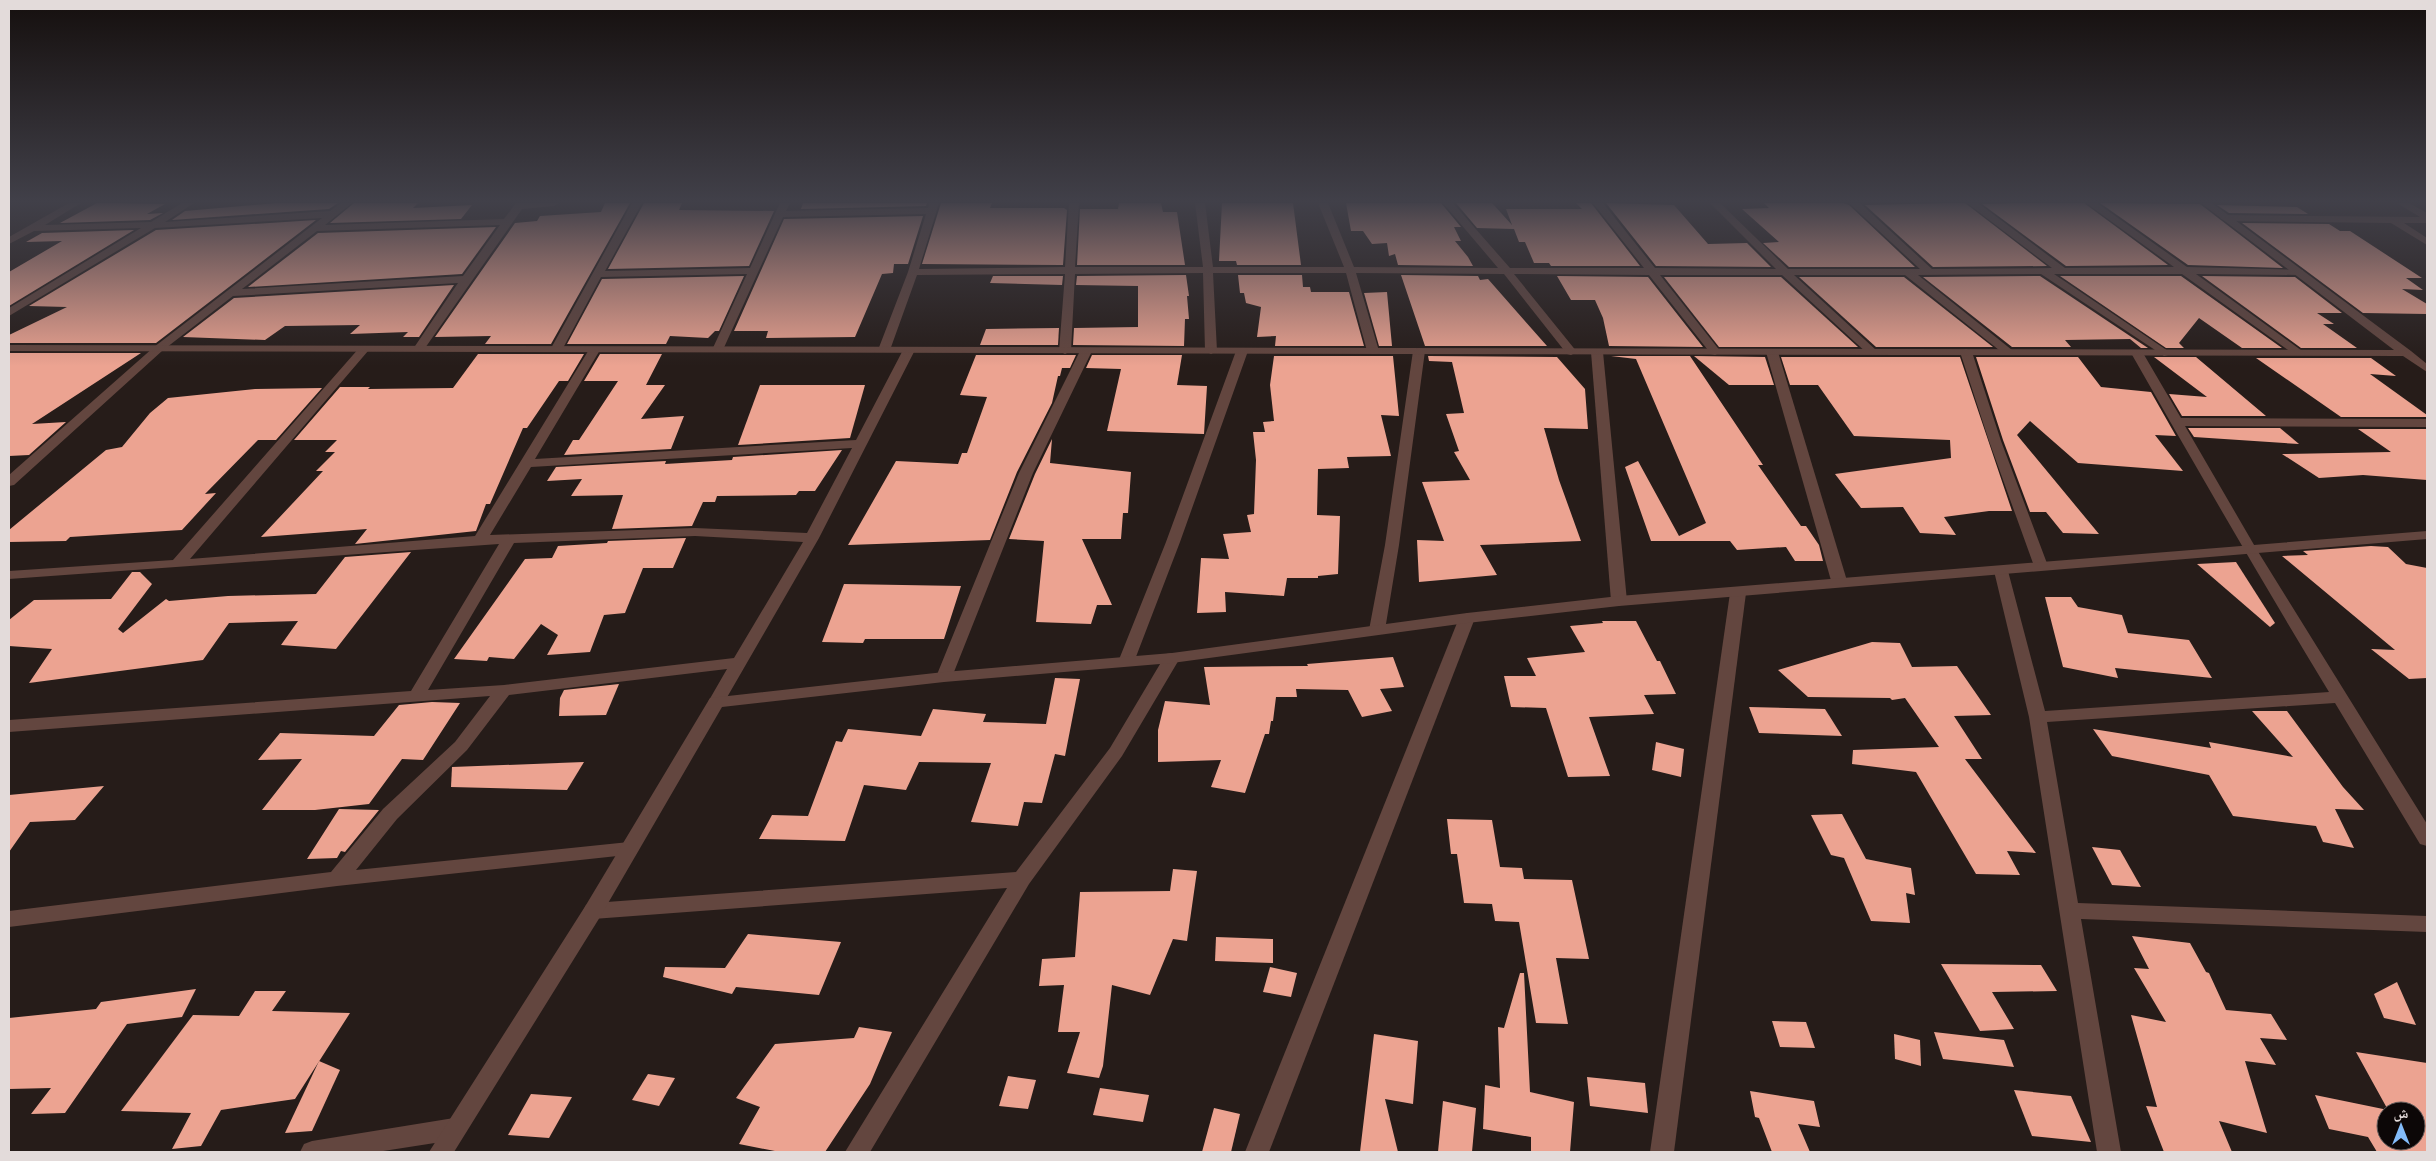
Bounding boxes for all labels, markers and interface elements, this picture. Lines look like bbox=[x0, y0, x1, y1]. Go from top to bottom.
north arrow bbox=[2376, 1101, 2426, 1151]
text: ش bbox=[2394, 1104, 2409, 1122]

